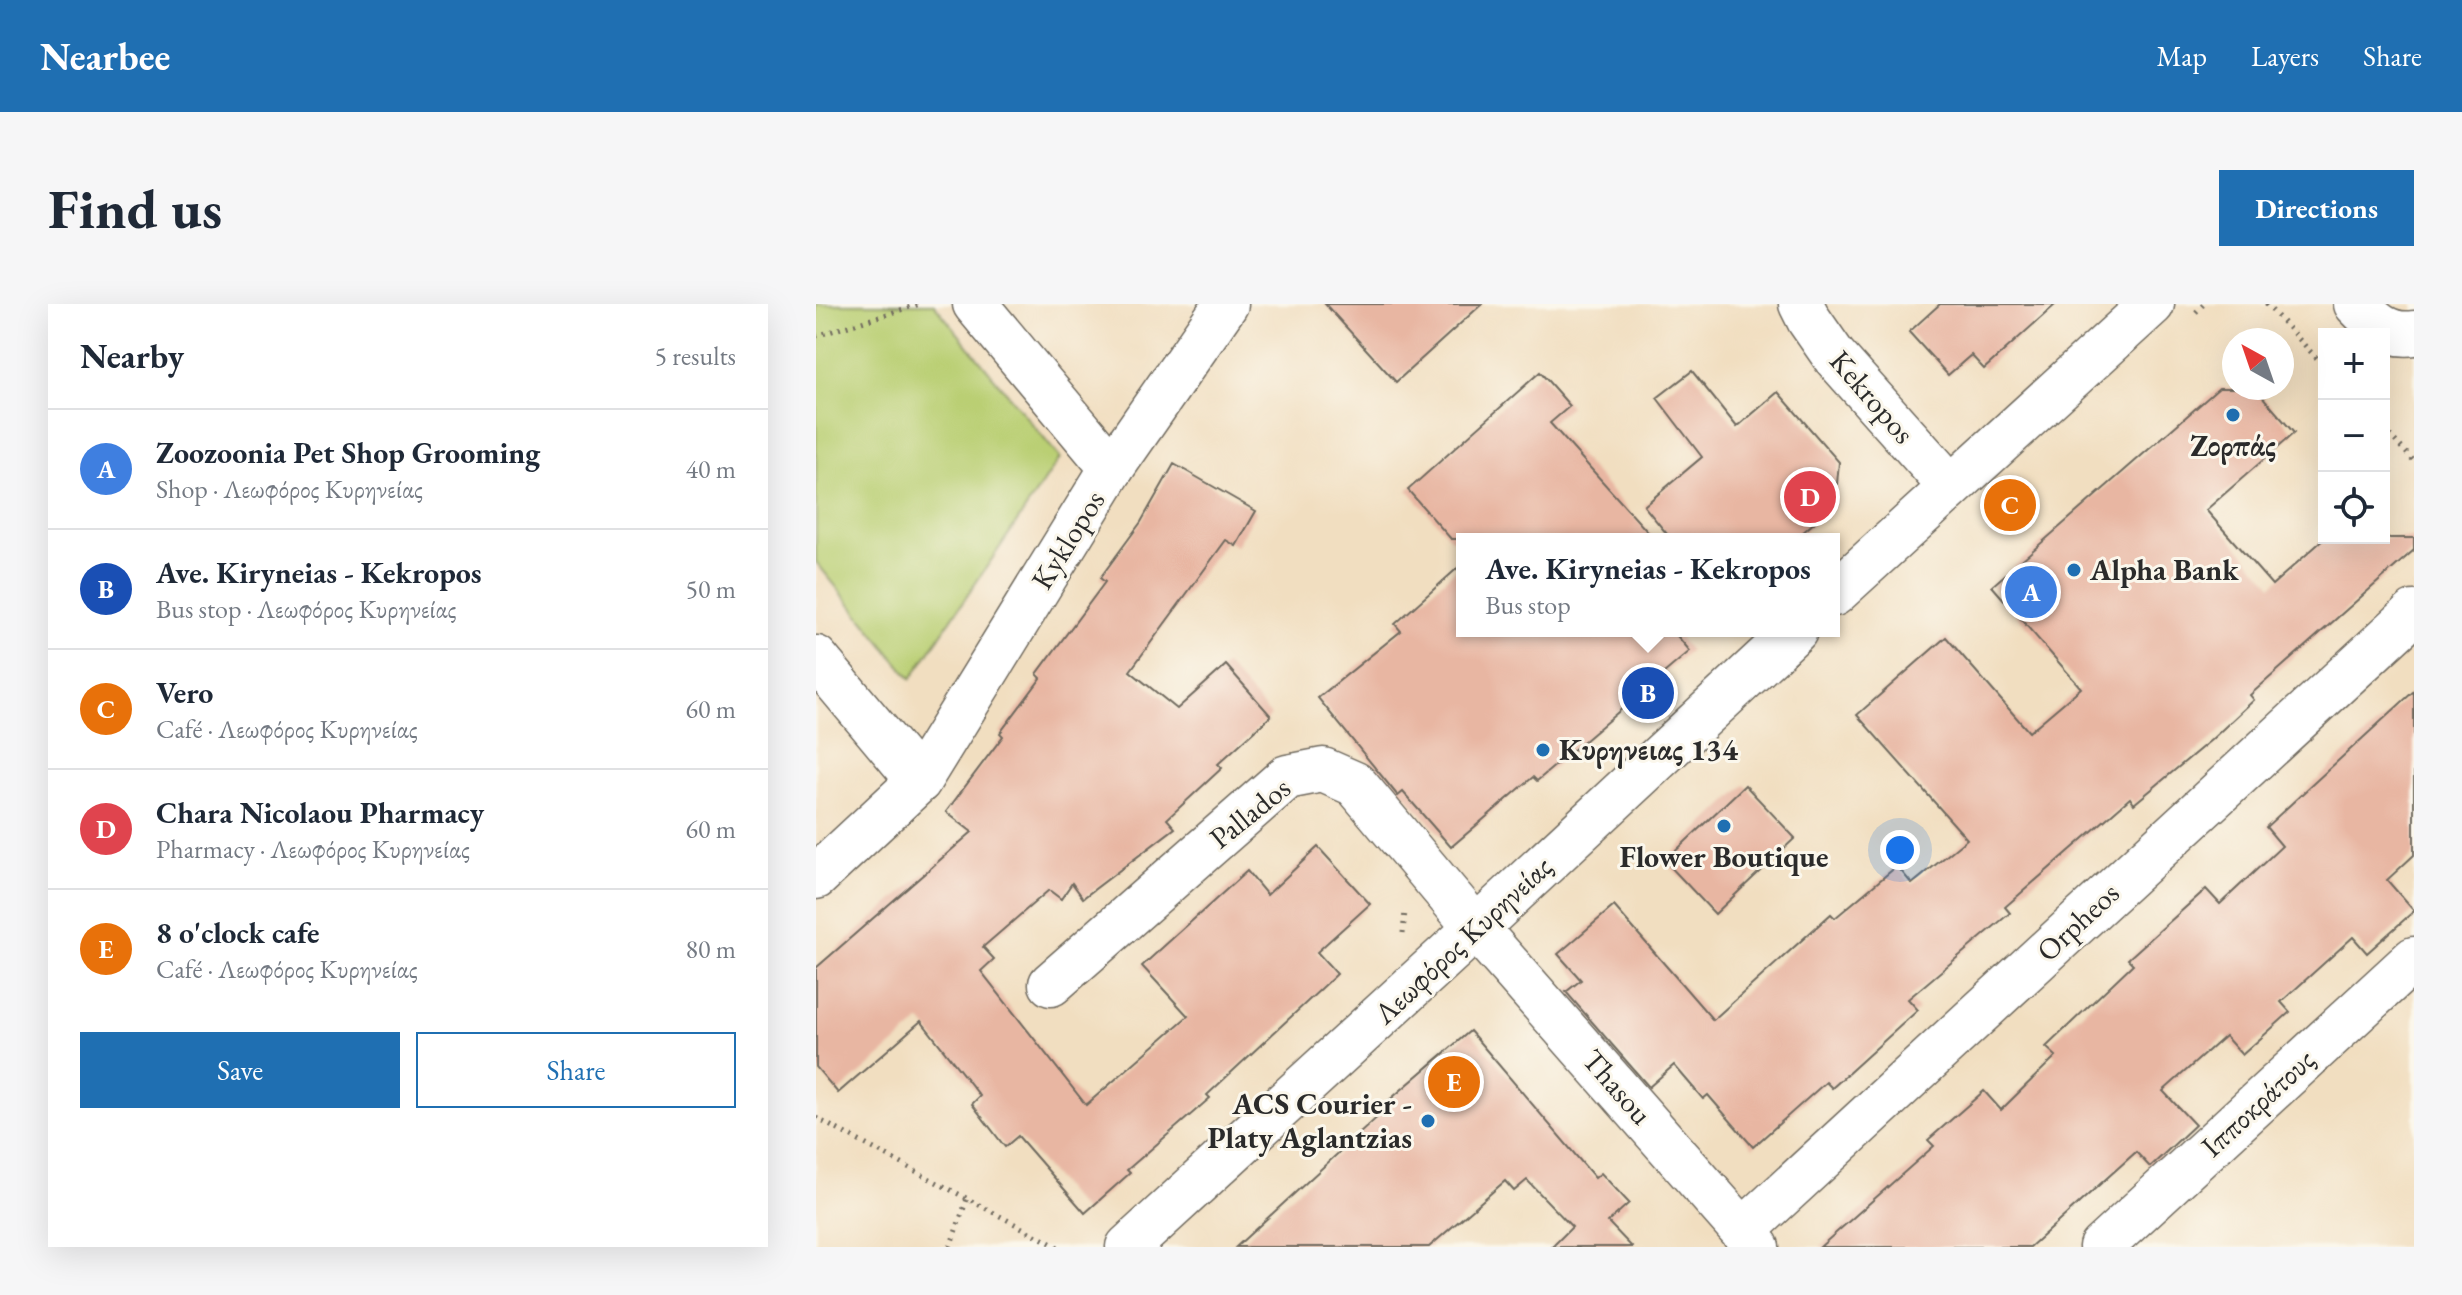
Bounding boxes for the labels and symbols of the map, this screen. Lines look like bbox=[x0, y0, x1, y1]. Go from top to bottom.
north arrow bbox=[2222, 328, 2294, 400]
street label: Kekropos bbox=[1821, 342, 1924, 451]
marker: Ζορπάς bbox=[2224, 406, 2242, 424]
place label: Ζορπάς bbox=[2190, 426, 2276, 465]
pin: D bbox=[1784, 467, 1836, 527]
pin: C bbox=[1984, 475, 2036, 535]
street label: Kyklopos bbox=[1022, 483, 1113, 597]
place label: Alpha Bank bbox=[2089, 550, 2239, 589]
marker: Alpha Bank bbox=[2065, 561, 2083, 579]
pin: A bbox=[2005, 562, 2057, 622]
pin: B bbox=[1622, 663, 1674, 723]
place label: Κυρηνειας 134 bbox=[1559, 730, 1739, 769]
marker: Κυρηνειας 134 bbox=[1534, 741, 1552, 759]
street label: Pallados bbox=[1201, 768, 1298, 857]
marker: Flower Boutique bbox=[1715, 817, 1733, 835]
your location bbox=[1880, 830, 1920, 870]
place label: Flower Boutique bbox=[1620, 837, 1828, 876]
street label: Λεωφόρος Κυρηνείας bbox=[1364, 847, 1560, 1033]
street label: Orpheos bbox=[2028, 873, 2127, 970]
street label: Ιπποκράτους bbox=[2193, 1040, 2323, 1165]
street label: Thasou bbox=[1574, 1041, 1661, 1133]
pin: E bbox=[1428, 1052, 1480, 1112]
place label: ACS Courier - Platy Aglantzias bbox=[1207, 1084, 1412, 1157]
marker: ACS Courier - Platy Aglantzias bbox=[1419, 1112, 1437, 1130]

